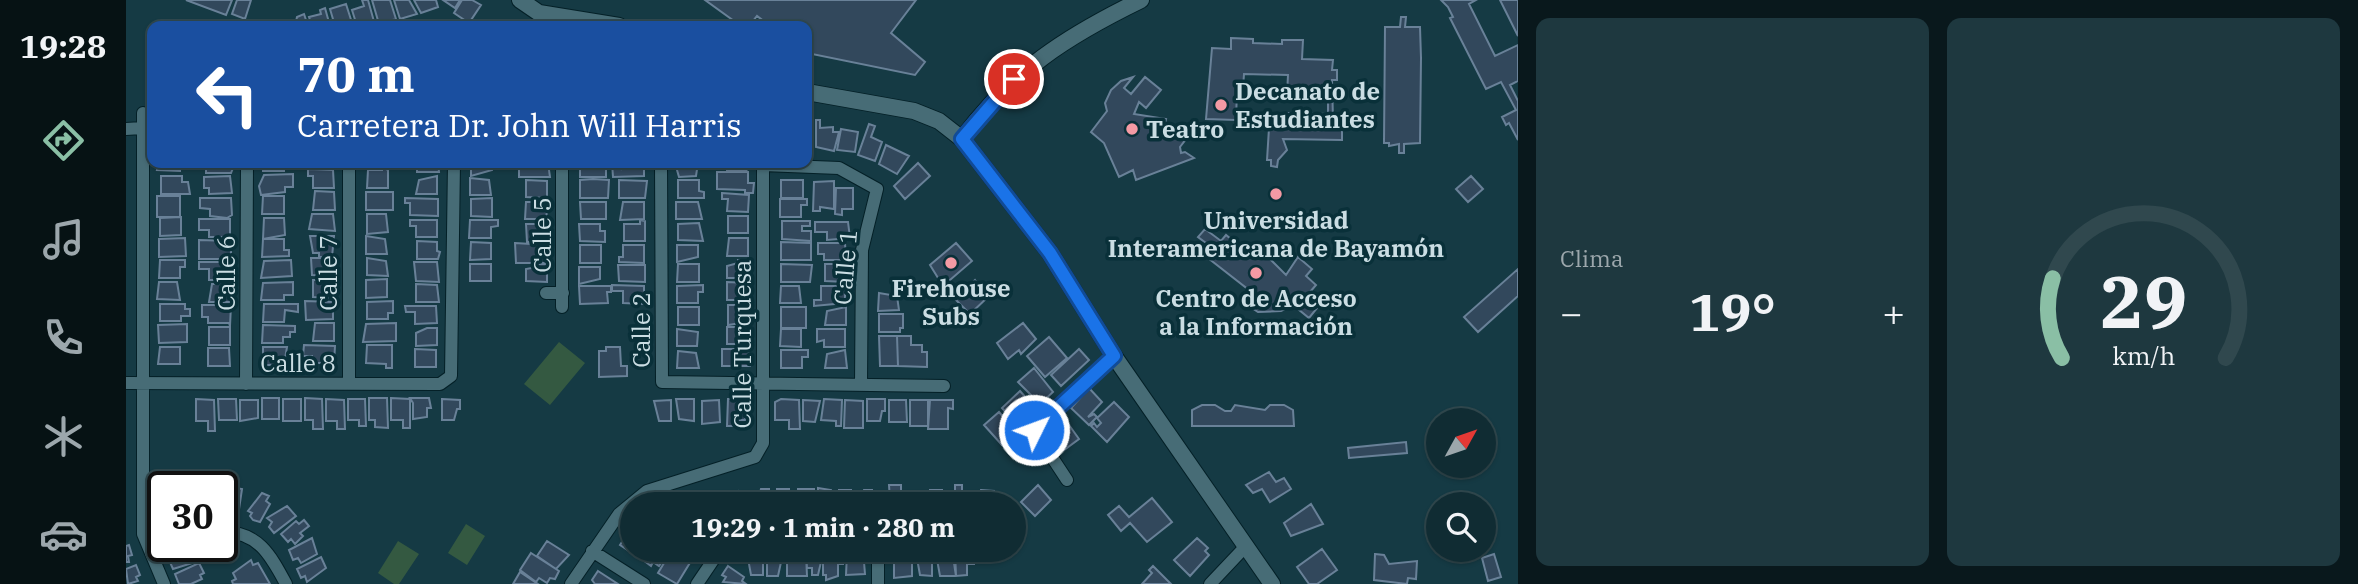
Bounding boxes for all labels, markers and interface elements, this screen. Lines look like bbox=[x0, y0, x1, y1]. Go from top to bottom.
text: 19:28 bbox=[20, 25, 106, 67]
text: 70 m bbox=[297, 42, 415, 105]
icon: left bbox=[182, 49, 273, 140]
pin bbox=[984, 49, 1044, 109]
icon: arrive bbox=[995, 60, 1033, 98]
place label: Decanato de Estudiantes bbox=[1235, 75, 1380, 135]
marker: Decanato de Estudiantes bbox=[1213, 97, 1229, 113]
text: Carretera Dr. John Will Harris bbox=[297, 104, 742, 146]
place label: Teatro bbox=[1146, 113, 1224, 145]
icon: directions bbox=[39, 116, 88, 165]
marker: Teatro bbox=[1124, 121, 1140, 137]
marker: Universidad Interamericana de Bayamón bbox=[1268, 186, 1284, 202]
street label: Calle 5 bbox=[526, 197, 558, 273]
place label: Universidad Interamericana de Bayamón bbox=[1108, 204, 1444, 264]
icon: music bbox=[39, 215, 88, 264]
street label: Calle 1 bbox=[826, 228, 864, 306]
street label: Calle 6 bbox=[210, 235, 242, 311]
street label: Calle 7 bbox=[312, 235, 344, 311]
text: Clima bbox=[1560, 243, 1624, 273]
text: 29 bbox=[2100, 253, 2187, 348]
marker: Firehouse Subs bbox=[943, 255, 959, 271]
street label: Calle Turquesa bbox=[726, 260, 758, 428]
marker: Centro de Acceso a la Información bbox=[1248, 265, 1264, 281]
place label: Firehouse Subs bbox=[891, 272, 1011, 332]
text: 19° bbox=[1689, 278, 1776, 345]
place label: Centro de Acceso a la Información bbox=[1155, 282, 1357, 342]
text: − bbox=[1560, 288, 1583, 337]
text: + bbox=[1882, 288, 1905, 337]
street label: Calle 2 bbox=[625, 292, 657, 368]
icon: phone bbox=[39, 313, 88, 362]
text: km/h bbox=[2112, 339, 2175, 372]
street label: Calle 8 bbox=[260, 347, 336, 379]
position arrow bbox=[997, 393, 1071, 467]
north arrow bbox=[1426, 408, 1496, 478]
map controls bbox=[1426, 408, 1496, 562]
icon: climate bbox=[39, 412, 88, 461]
speed limit sign: 30 bbox=[147, 471, 238, 562]
button: search bbox=[1426, 492, 1496, 562]
icon: car bbox=[39, 510, 88, 559]
text: 19:29 · 1 min · 280 m bbox=[691, 510, 955, 544]

